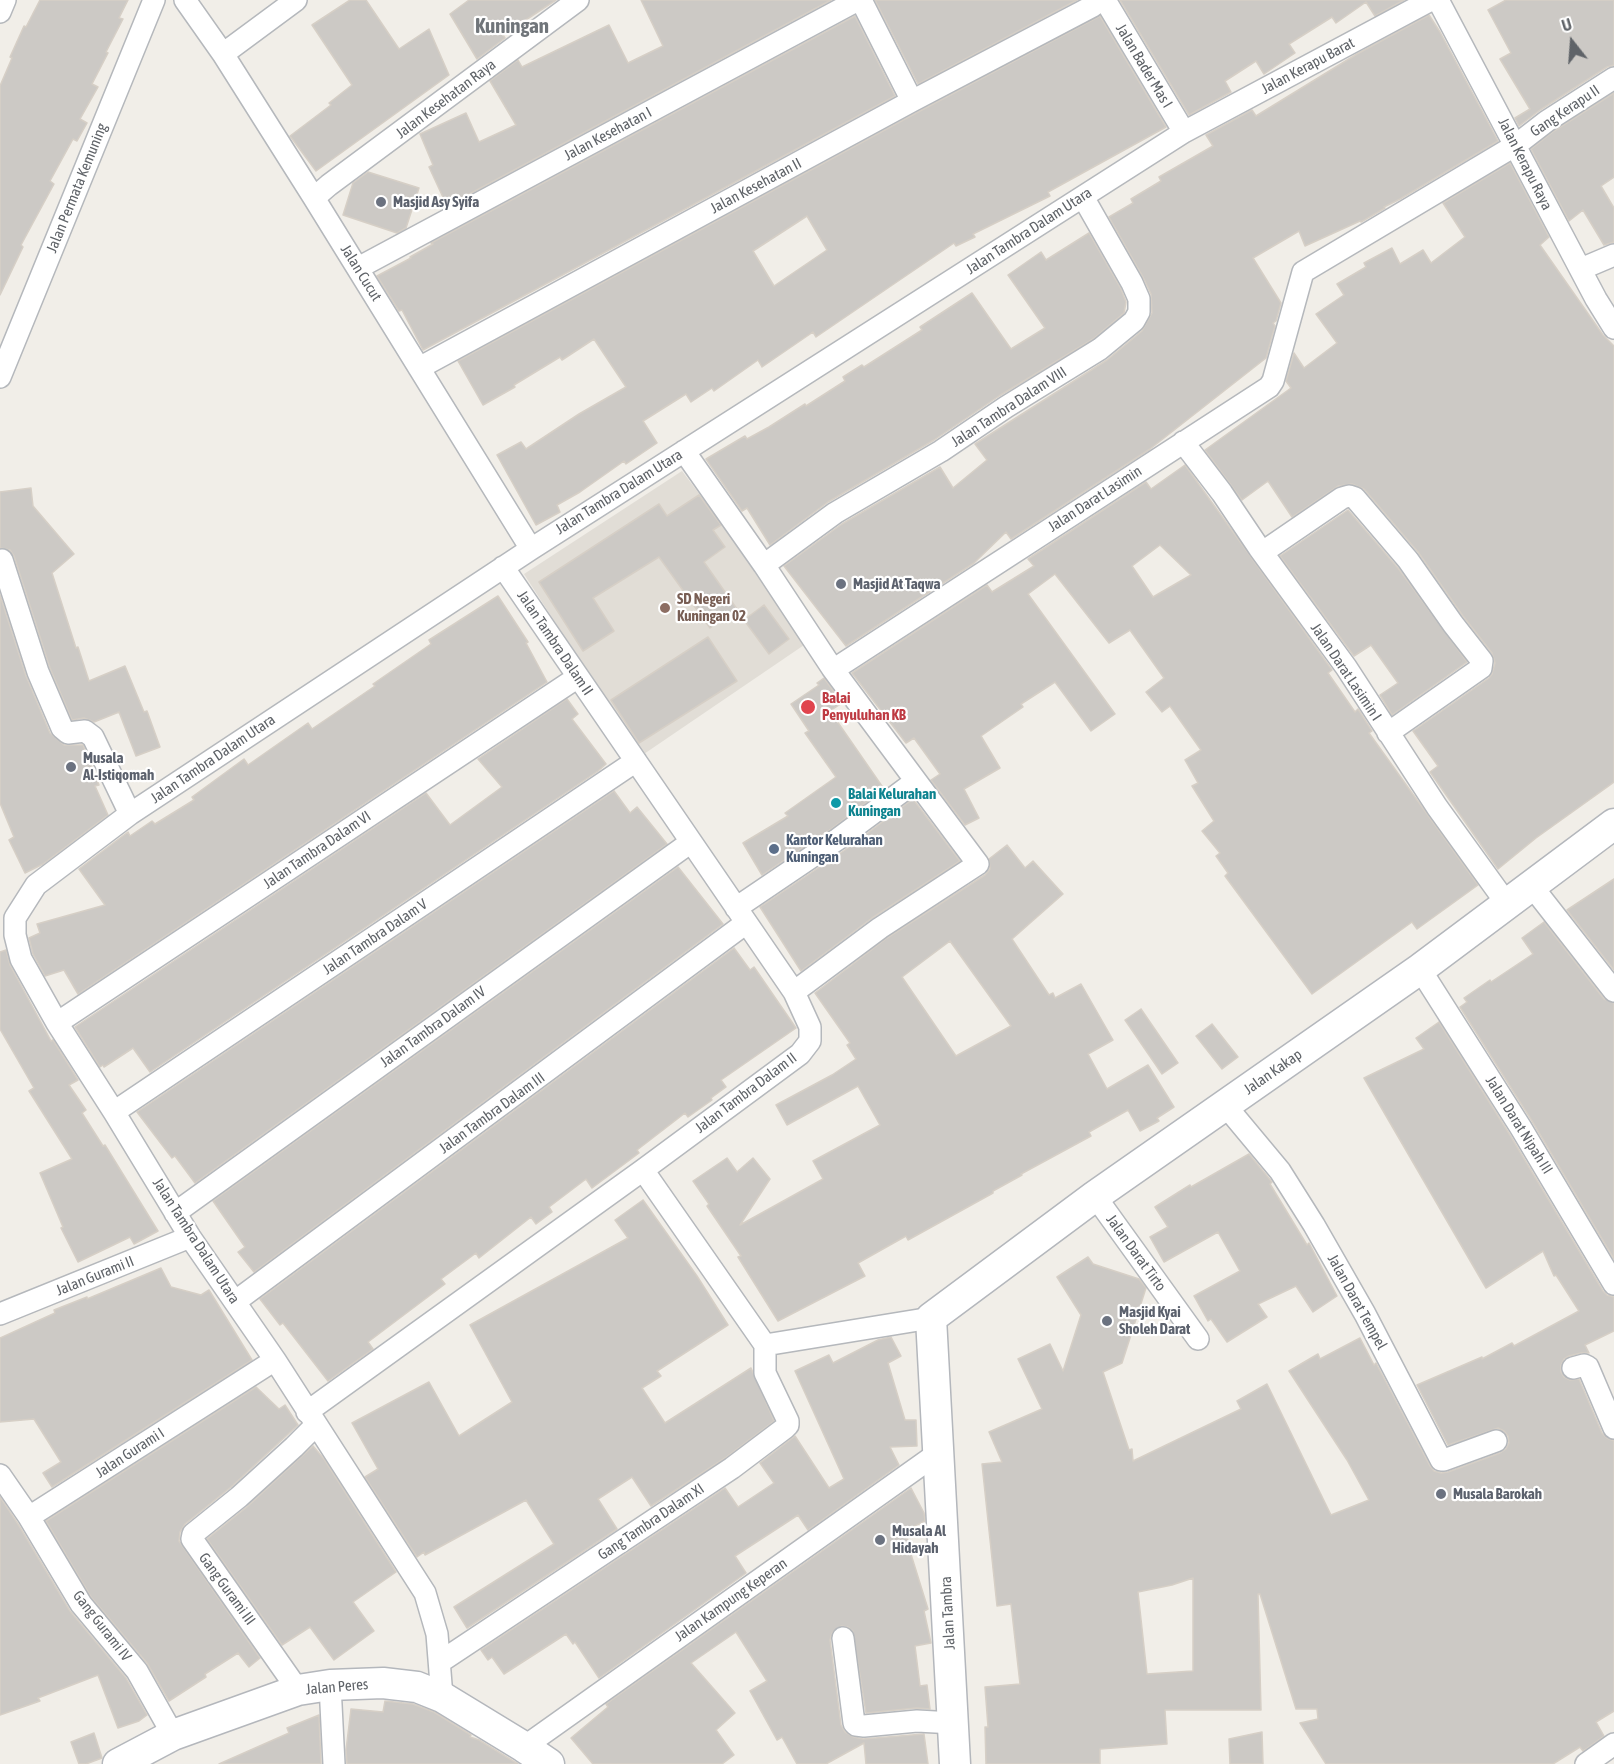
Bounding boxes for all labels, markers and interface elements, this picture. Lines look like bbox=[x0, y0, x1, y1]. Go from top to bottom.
north arrow bbox=[1542, 12, 1602, 72]
district label: Kuningan bbox=[475, 13, 549, 39]
text: U bbox=[1560, 15, 1574, 35]
street label: Jalan Bader Mas I bbox=[1112, 21, 1176, 111]
street label: Jalan Kerapu Barat bbox=[1258, 34, 1358, 98]
street label: Jalan Kesehatan Raya bbox=[393, 56, 499, 142]
street label: Gang Kerapu II bbox=[1527, 81, 1603, 141]
street label: Jalan Kesehatan I bbox=[561, 103, 655, 165]
street label: Jalan Kerapu Raya bbox=[1494, 115, 1556, 213]
street label: Jalan Permata Kemuning bbox=[43, 121, 111, 255]
street label: Jalan Kesehatan II bbox=[707, 154, 805, 218]
street label: Jalan Tambra Dalam Utara bbox=[963, 184, 1095, 278]
place label: Masjid Asy Syifa bbox=[393, 193, 479, 211]
marker: Masjid Asy Syifa bbox=[374, 195, 388, 209]
street label: Jalan Cucut bbox=[337, 241, 385, 305]
street label: Jalan Tambra Dalam VIII bbox=[948, 363, 1070, 451]
street label: Jalan Tambra Dalam Utara bbox=[552, 446, 686, 538]
street label: Jalan Darat Lasimin bbox=[1045, 462, 1145, 536]
place label: Masjid At Taqwa bbox=[853, 575, 941, 593]
marker: Masjid At Taqwa bbox=[834, 577, 848, 591]
street label: Jalan Tambra Dalam II bbox=[513, 587, 597, 699]
place label: SD Negeri Kuningan 02 bbox=[677, 590, 746, 625]
marker: SD Negeri Kuningan 02 bbox=[658, 601, 672, 615]
street label: Jalan Darat Lasimin I bbox=[1307, 620, 1385, 724]
place label: Balai Penyuluhan KB bbox=[822, 689, 906, 724]
marker: Balai Penyuluhan KB bbox=[799, 698, 817, 716]
street label: Jalan Tambra Dalam Utara bbox=[147, 711, 279, 807]
place label: Musala Al-Istiqomah bbox=[83, 749, 154, 784]
marker: Musala Al-Istiqomah bbox=[64, 760, 78, 774]
place label: Balai Kelurahan Kuningan bbox=[848, 785, 936, 820]
marker: Balai Kelurahan Kuningan bbox=[829, 796, 843, 810]
street label: Jalan Tambra Dalam VI bbox=[260, 807, 374, 893]
place label: Kantor Kelurahan Kuningan bbox=[786, 831, 883, 866]
marker: Kantor Kelurahan Kuningan bbox=[767, 842, 781, 856]
street label: Jalan Tambra Dalam V bbox=[319, 895, 431, 979]
street label: Jalan Tambra Dalam IV bbox=[377, 983, 489, 1071]
street label: Jalan Kakap bbox=[1240, 1045, 1306, 1099]
street label: Jalan Tambra Dalam II bbox=[692, 1049, 800, 1137]
street label: Jalan Tambra Dalam III bbox=[436, 1069, 548, 1157]
street label: Jalan Darat Nipah III bbox=[1482, 1073, 1556, 1177]
street label: Jalan Tambra Dalam Utara bbox=[149, 1175, 243, 1307]
street label: Jalan Darat Tirto bbox=[1102, 1211, 1170, 1295]
street label: Jalan Darat Tempel bbox=[1323, 1251, 1391, 1353]
street label: Jalan Gurami II bbox=[53, 1252, 137, 1300]
place label: Masjid Kyai Sholeh Darat bbox=[1119, 1303, 1190, 1338]
marker: Masjid Kyai Sholeh Darat bbox=[1100, 1314, 1114, 1328]
street label: Jalan Gurami I bbox=[92, 1424, 168, 1482]
street label: Gang Tambra Dalam XI bbox=[595, 1480, 707, 1564]
place label: Musala Barokah bbox=[1453, 1485, 1542, 1503]
marker: Musala Barokah bbox=[1434, 1487, 1448, 1501]
place label: Musala Al Hidayah bbox=[892, 1522, 946, 1557]
marker: Musala Al Hidayah bbox=[873, 1533, 887, 1547]
street label: Gang Gurami III bbox=[195, 1549, 259, 1629]
street label: Jalan Kampung Keperan bbox=[671, 1554, 791, 1646]
street label: Jalan Tambra bbox=[937, 1576, 959, 1650]
street label: Gang Gurami IV bbox=[69, 1587, 135, 1665]
street label: Jalan Peres bbox=[305, 1675, 369, 1699]

